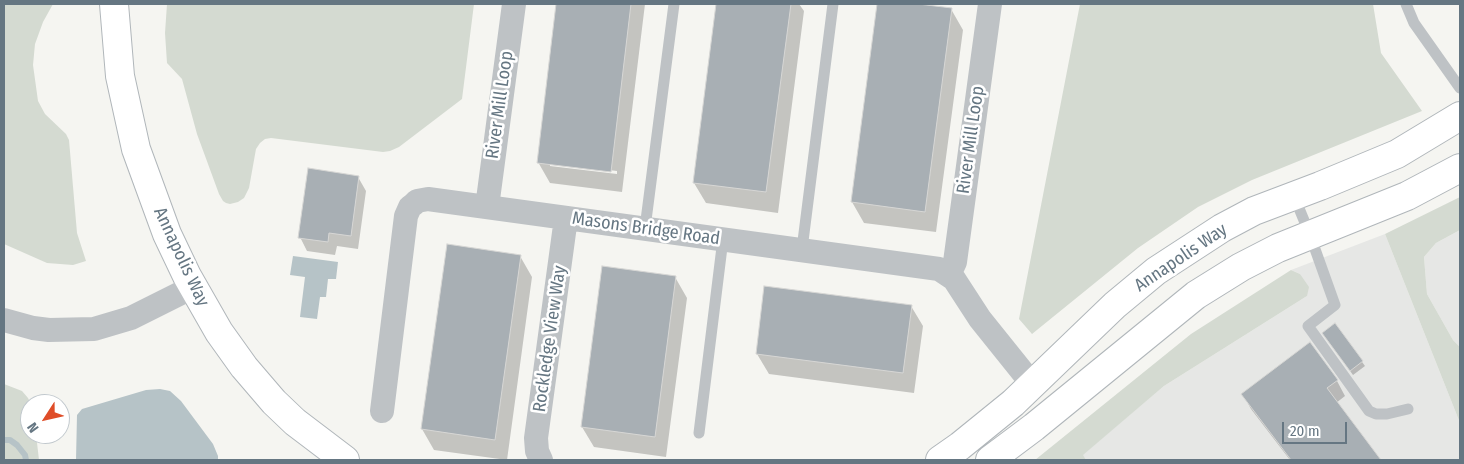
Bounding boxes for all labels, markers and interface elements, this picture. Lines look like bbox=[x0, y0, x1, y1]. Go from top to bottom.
street label: River Mill Loop bbox=[482, 50, 518, 160]
street label: River Mill Loop bbox=[953, 85, 989, 195]
street label: Annapolis Way bbox=[149, 204, 213, 310]
street label: Masons Bridge Road bbox=[571, 208, 721, 250]
street label: Annapolis Way bbox=[1131, 219, 1231, 297]
street label: Rockledge View Way bbox=[529, 264, 571, 414]
north arrow bbox=[20, 394, 70, 444]
scale bar bbox=[1284, 412, 1349, 444]
text: N bbox=[24, 419, 42, 436]
text: 20 m bbox=[1290, 422, 1320, 440]

